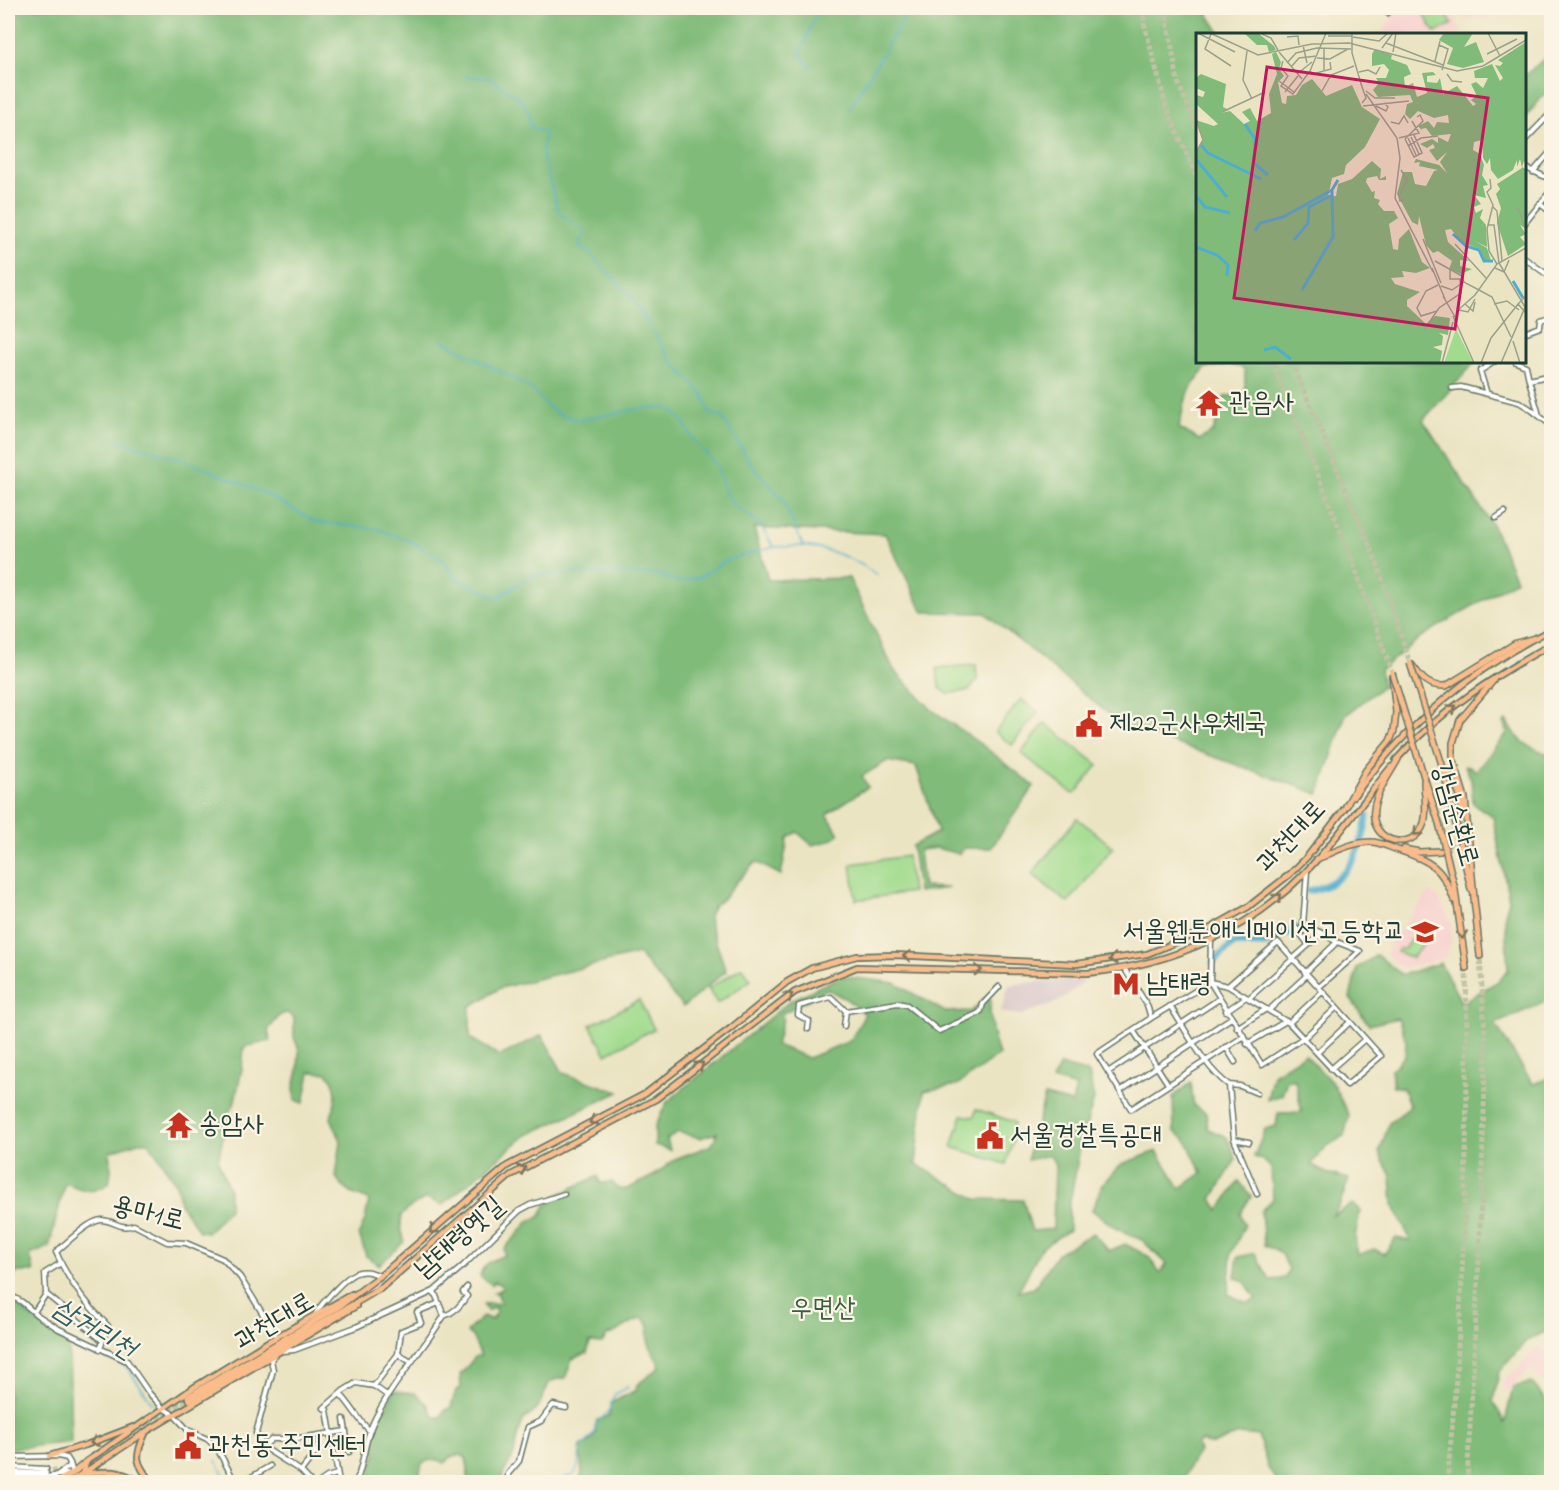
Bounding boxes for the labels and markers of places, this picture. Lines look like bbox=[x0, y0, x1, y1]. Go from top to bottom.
place label: 관음사 bbox=[1229, 384, 1294, 423]
temple icon: 관음사 bbox=[1194, 388, 1224, 418]
place label: 제22군사우체국 bbox=[1109, 705, 1266, 744]
public building icon: 제22군사우체국 bbox=[1074, 709, 1104, 739]
place label: 서울웹툰애니메이션고등학교 bbox=[1123, 913, 1405, 952]
school or university icon: 서울웹툰애니메이션고등학교 bbox=[1410, 917, 1440, 947]
place label: 남태령 bbox=[1146, 965, 1211, 1004]
metro station icon: 남태령 bbox=[1111, 969, 1141, 999]
place label: 송암사 bbox=[199, 1106, 264, 1145]
temple icon: 송암사 bbox=[164, 1110, 194, 1140]
place label: 서울경찰특공대 bbox=[1010, 1117, 1162, 1156]
public building icon: 서울경찰특공대 bbox=[975, 1121, 1005, 1151]
place label: 과천동 주민센터 bbox=[208, 1427, 367, 1466]
public building icon: 과천동 주민센터 bbox=[173, 1431, 203, 1461]

